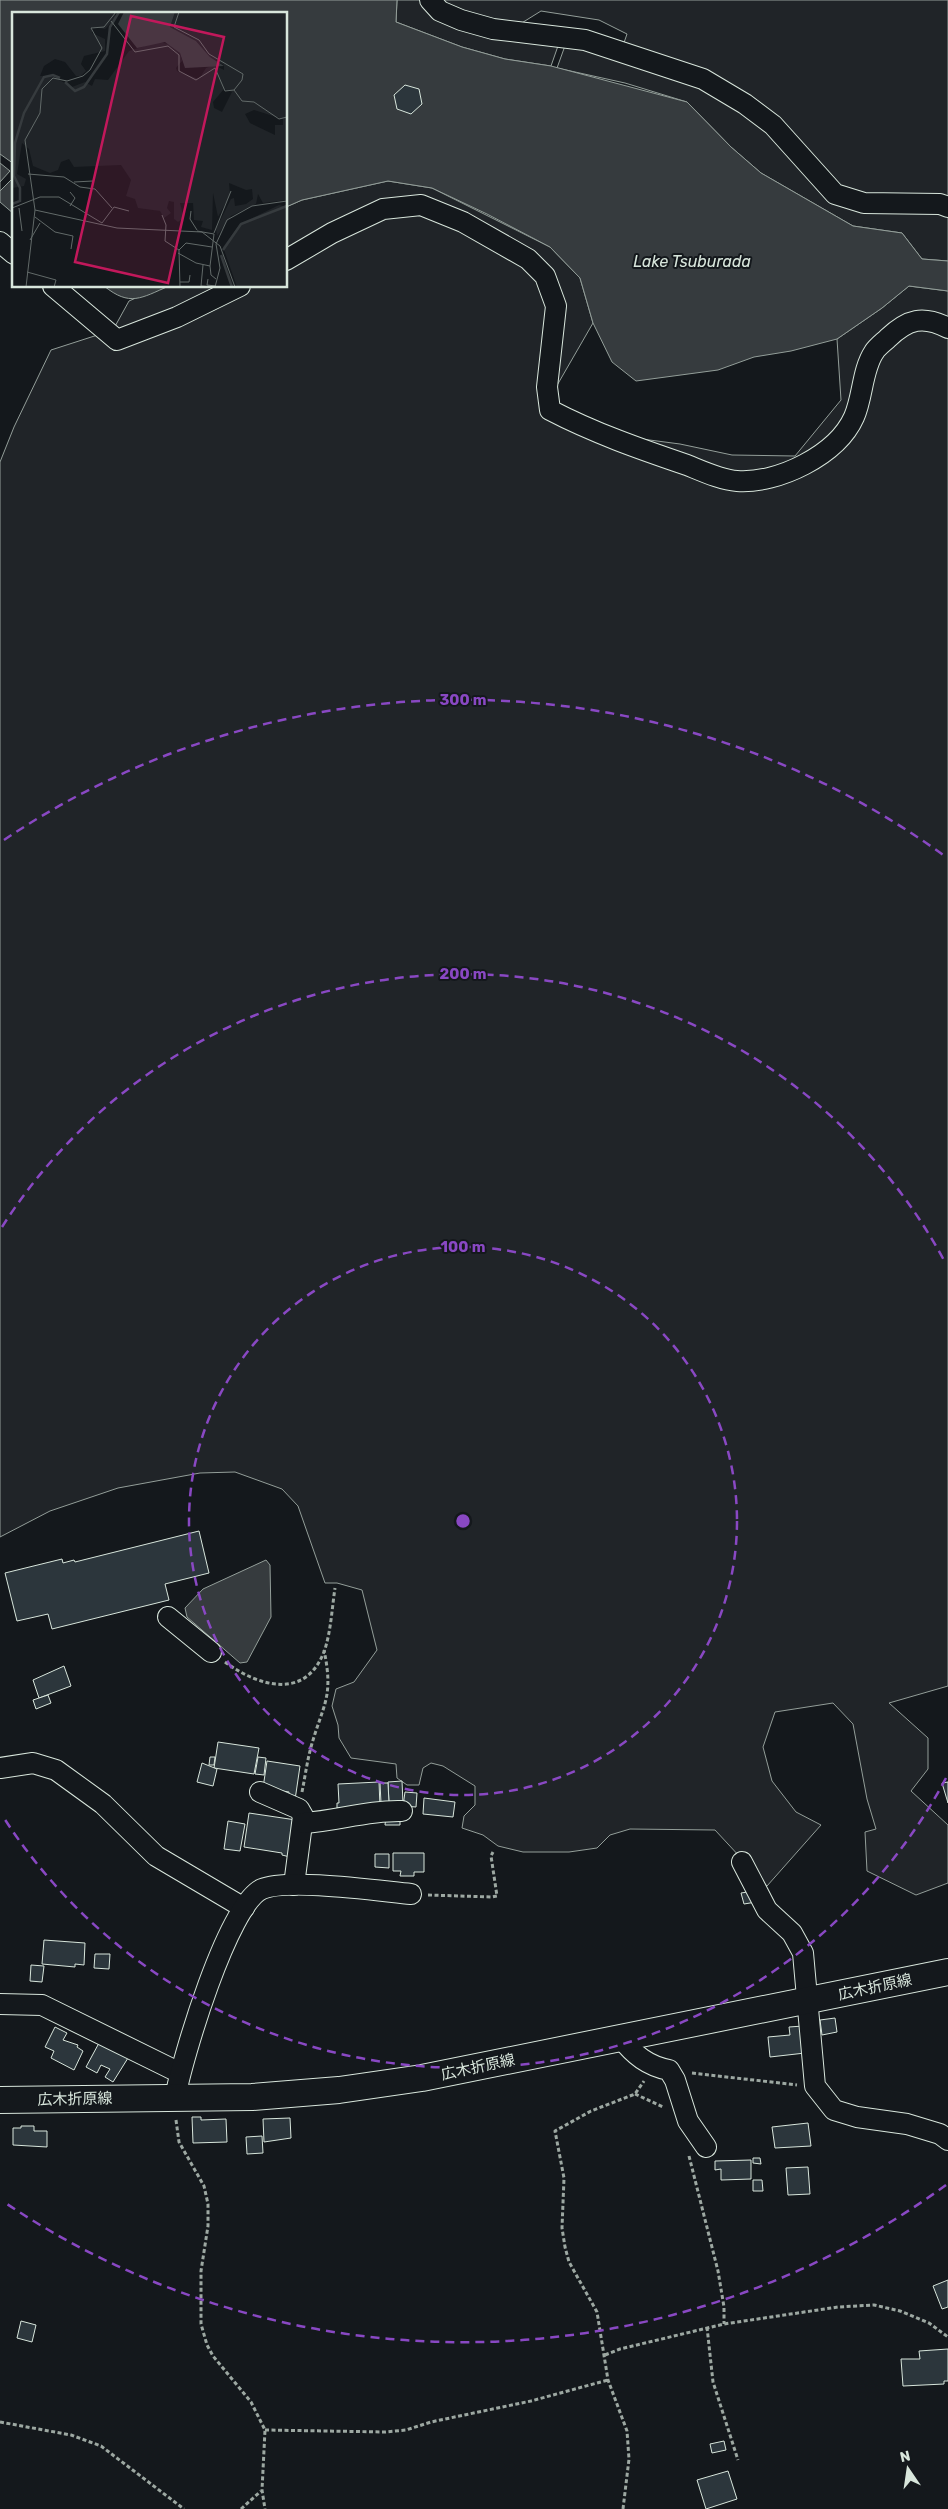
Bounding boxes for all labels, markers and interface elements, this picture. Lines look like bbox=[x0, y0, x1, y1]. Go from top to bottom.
inset map bbox=[12, 12, 288, 288]
water label: Lake Tsuburada bbox=[633, 252, 751, 271]
text: 300 m bbox=[439, 691, 487, 709]
text: 200 m bbox=[439, 965, 487, 983]
text: 100 m bbox=[441, 1238, 485, 1256]
centre of rings bbox=[454, 1512, 472, 1530]
street label: 広木折原線 bbox=[836, 1970, 914, 2004]
street label: 広木折原線 bbox=[439, 2050, 517, 2084]
street label: 広木折原線 bbox=[37, 2089, 113, 2109]
north arrow bbox=[883, 2444, 933, 2494]
text: N bbox=[898, 2447, 912, 2466]

